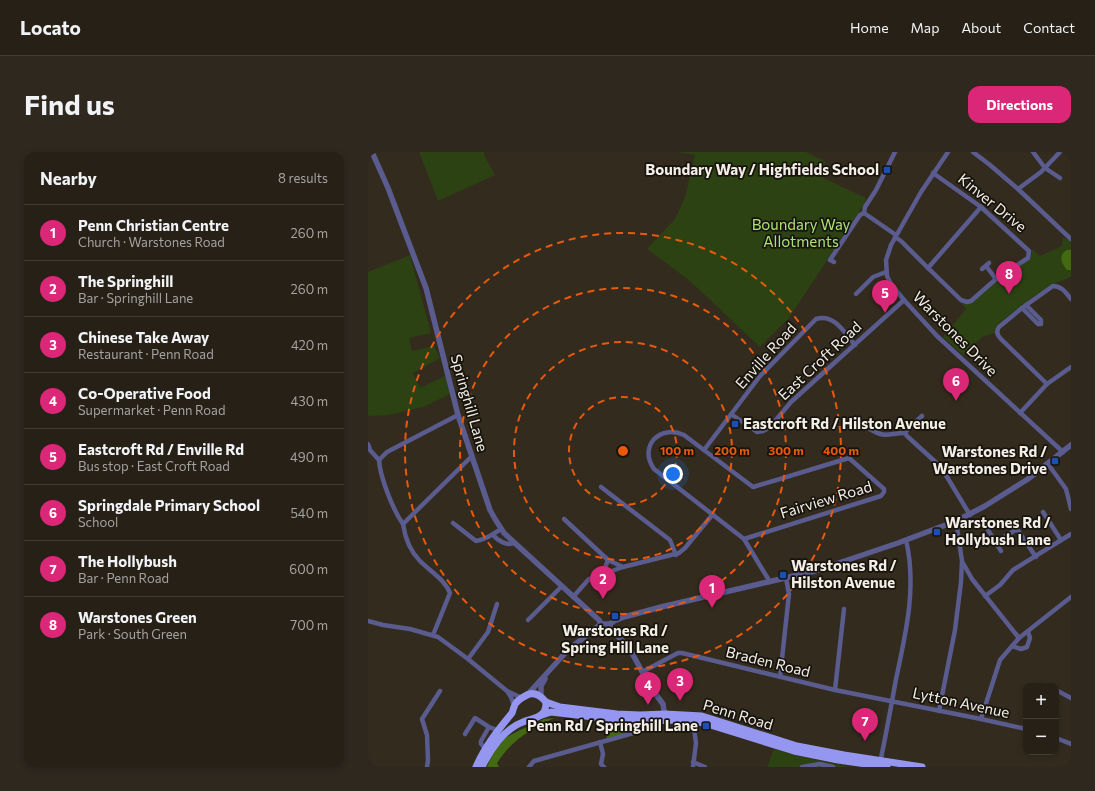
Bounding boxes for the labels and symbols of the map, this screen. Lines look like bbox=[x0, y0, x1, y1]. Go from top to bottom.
place label: Boundary Way / Highfields School bbox=[645, 160, 879, 178]
marker: Boundary Way / Highfields School bbox=[882, 165, 892, 175]
street label: Kinver Drive bbox=[955, 169, 1031, 235]
park label: Boundary Way Allotments bbox=[752, 215, 851, 250]
pin: 8 bbox=[996, 261, 1022, 294]
pin: 5 bbox=[872, 280, 898, 313]
street label: Warstones Drive bbox=[910, 287, 1002, 379]
street label: East Croft Road bbox=[774, 317, 865, 403]
street label: Enville Road bbox=[731, 319, 799, 392]
street label: Springhill Lane bbox=[448, 352, 492, 453]
pin: 6 bbox=[943, 368, 969, 401]
place label: Eastcroft Rd / Hilston Avenue bbox=[743, 414, 946, 432]
marker: Eastcroft Rd / Hilston Avenue bbox=[730, 419, 740, 429]
place label: Warstones Rd / Warstones Drive bbox=[933, 442, 1047, 477]
text: 100 m bbox=[660, 443, 694, 457]
text: 200 m bbox=[714, 443, 750, 457]
text: 300 m bbox=[768, 443, 804, 457]
text: 400 m bbox=[823, 443, 859, 457]
centre of rings bbox=[616, 444, 630, 458]
marker: Warstones Rd / Warstones Drive bbox=[1050, 456, 1060, 466]
your location bbox=[663, 464, 683, 484]
street label: Fairview Road bbox=[778, 477, 874, 522]
place label: Warstones Rd / Hollybush Lane bbox=[945, 513, 1051, 548]
marker: Warstones Rd / Hollybush Lane bbox=[932, 527, 942, 537]
place label: Warstones Rd / Hilston Avenue bbox=[791, 556, 897, 591]
pin: 2 bbox=[590, 566, 616, 599]
marker: Warstones Rd / Hilston Avenue bbox=[778, 570, 788, 580]
pin: 1 bbox=[699, 575, 725, 608]
marker: Warstones Rd / Spring Hill Lane bbox=[610, 611, 620, 621]
place label: Warstones Rd / Spring Hill Lane bbox=[561, 621, 669, 656]
street label: Braden Road bbox=[724, 642, 812, 680]
pin: 3 bbox=[667, 668, 693, 701]
pin: 4 bbox=[635, 672, 661, 705]
street label: Lytton Avenue bbox=[911, 683, 1011, 721]
street label: Penn Road bbox=[701, 695, 775, 733]
pin: 7 bbox=[852, 708, 878, 741]
place label: Penn Rd / Springhill Lane bbox=[527, 716, 698, 734]
marker: Penn Rd / Springhill Lane bbox=[701, 721, 711, 731]

